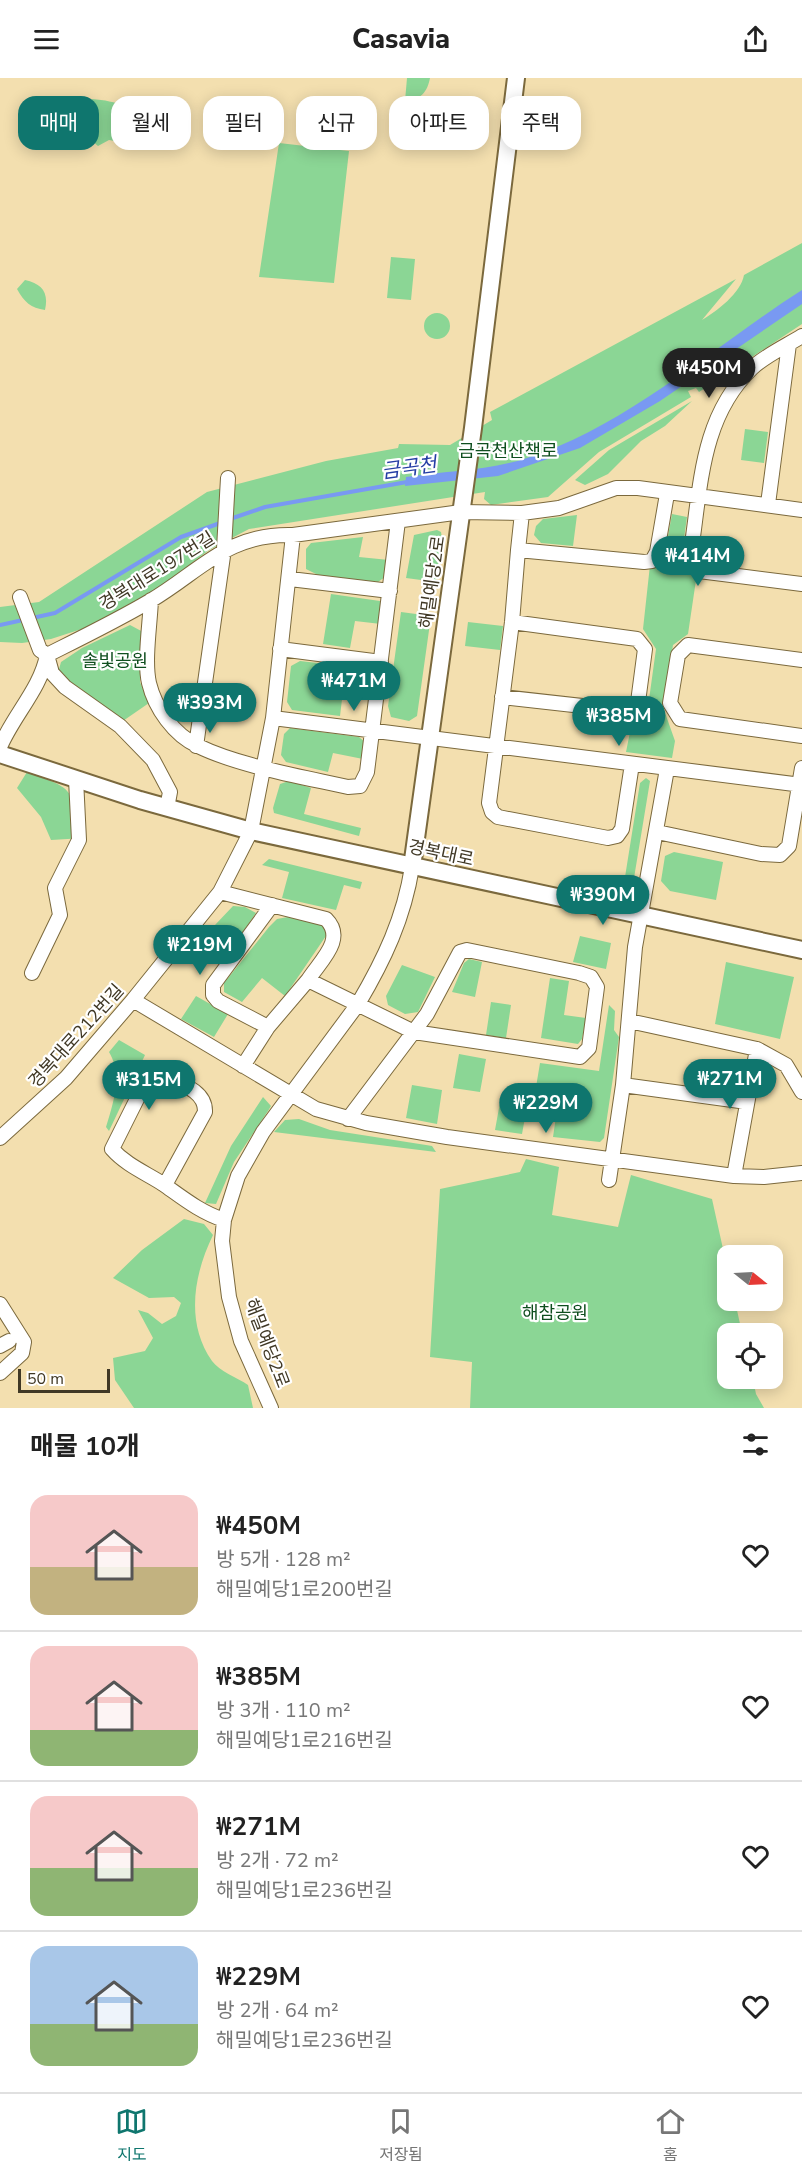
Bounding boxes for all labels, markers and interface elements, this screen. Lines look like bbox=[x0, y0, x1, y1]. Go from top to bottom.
text: Casavia bbox=[352, 21, 450, 58]
icon: menu bbox=[30, 23, 63, 56]
icon: share bbox=[739, 23, 772, 56]
chip: 매매 bbox=[18, 96, 99, 150]
chip: 월세 bbox=[111, 96, 191, 150]
chip: 필터 bbox=[203, 96, 284, 150]
chip: 신규 bbox=[296, 96, 377, 150]
chip: 아파트 bbox=[389, 96, 489, 150]
chip: 주택 bbox=[501, 96, 581, 150]
pin: ₩450M bbox=[667, 348, 751, 399]
text: ₩450M bbox=[676, 354, 742, 381]
park label: 금곡천산책로 bbox=[458, 439, 558, 463]
water label: 금곡천 bbox=[380, 450, 441, 485]
street label: 경복대로197번길 bbox=[95, 526, 219, 616]
street label: 해밀예당2로 bbox=[414, 534, 450, 630]
pin: ₩414M bbox=[656, 536, 740, 587]
text: ₩414M bbox=[665, 542, 731, 569]
park label: 솔빛공원 bbox=[82, 649, 148, 673]
pin: ₩471M bbox=[312, 661, 396, 712]
text: ₩471M bbox=[321, 667, 387, 694]
pin: ₩393M bbox=[168, 683, 252, 734]
text: ₩393M bbox=[177, 689, 243, 716]
pin: ₩385M bbox=[577, 696, 661, 747]
text: ₩385M bbox=[586, 702, 652, 729]
street label: 경복대로 bbox=[406, 834, 476, 872]
pin: ₩390M bbox=[561, 875, 645, 926]
text: ₩390M bbox=[570, 881, 636, 908]
pin: ₩219M bbox=[158, 925, 242, 976]
text: ₩219M bbox=[167, 931, 233, 958]
street label: 경복대로212번길 bbox=[23, 979, 129, 1093]
pin: ₩271M bbox=[688, 1059, 772, 1110]
pin: ₩315M bbox=[107, 1060, 191, 1111]
text: ₩271M bbox=[697, 1065, 763, 1092]
text: ₩315M bbox=[116, 1066, 182, 1093]
pin: ₩229M bbox=[504, 1083, 588, 1134]
text: ₩229M bbox=[513, 1089, 579, 1116]
north arrow bbox=[717, 1245, 783, 1311]
map controls bbox=[717, 1245, 783, 1389]
street label: 해밀예당2로 bbox=[239, 1295, 295, 1391]
park label: 해참공원 bbox=[522, 1301, 588, 1325]
button: locate bbox=[717, 1323, 783, 1389]
scale bar bbox=[18, 1366, 110, 1394]
text: 50 m bbox=[27, 1368, 64, 1390]
icon: filters bbox=[739, 1428, 772, 1461]
text: 매물 10개 bbox=[30, 1429, 140, 1464]
text: ₩450M bbox=[216, 1508, 301, 1543]
icon: home bbox=[78, 1519, 150, 1591]
icon: heart bbox=[739, 1539, 772, 1572]
text: 방 5개 · 128 m² bbox=[216, 1546, 351, 1573]
text: 해밀예당1로200번길 bbox=[216, 1576, 393, 1603]
text: ₩385M bbox=[216, 1659, 301, 1694]
icon: home bbox=[78, 1670, 150, 1742]
icon: heart bbox=[739, 1690, 772, 1723]
text: 방 3개 · 110 m² bbox=[216, 1697, 351, 1724]
text: 해밀예당1로216번길 bbox=[216, 1727, 393, 1754]
text: ₩271M bbox=[216, 1809, 301, 1844]
icon: home bbox=[78, 1820, 150, 1892]
icon: heart bbox=[739, 1840, 772, 1873]
text: 방 2개 · 72 m² bbox=[216, 1847, 339, 1874]
text: 해밀예당1로236번길 bbox=[216, 1877, 393, 1904]
text: ₩229M bbox=[216, 1959, 301, 1994]
icon: home bbox=[78, 1970, 150, 2042]
icon: heart bbox=[739, 1990, 772, 2023]
text: 방 2개 · 64 m² bbox=[216, 1997, 339, 2024]
text: 해밀예당1로236번길 bbox=[216, 2027, 393, 2054]
tab: 지도 bbox=[115, 2105, 148, 2166]
tab: 저장됨 bbox=[379, 2105, 423, 2166]
tab: 홈 bbox=[654, 2105, 687, 2166]

